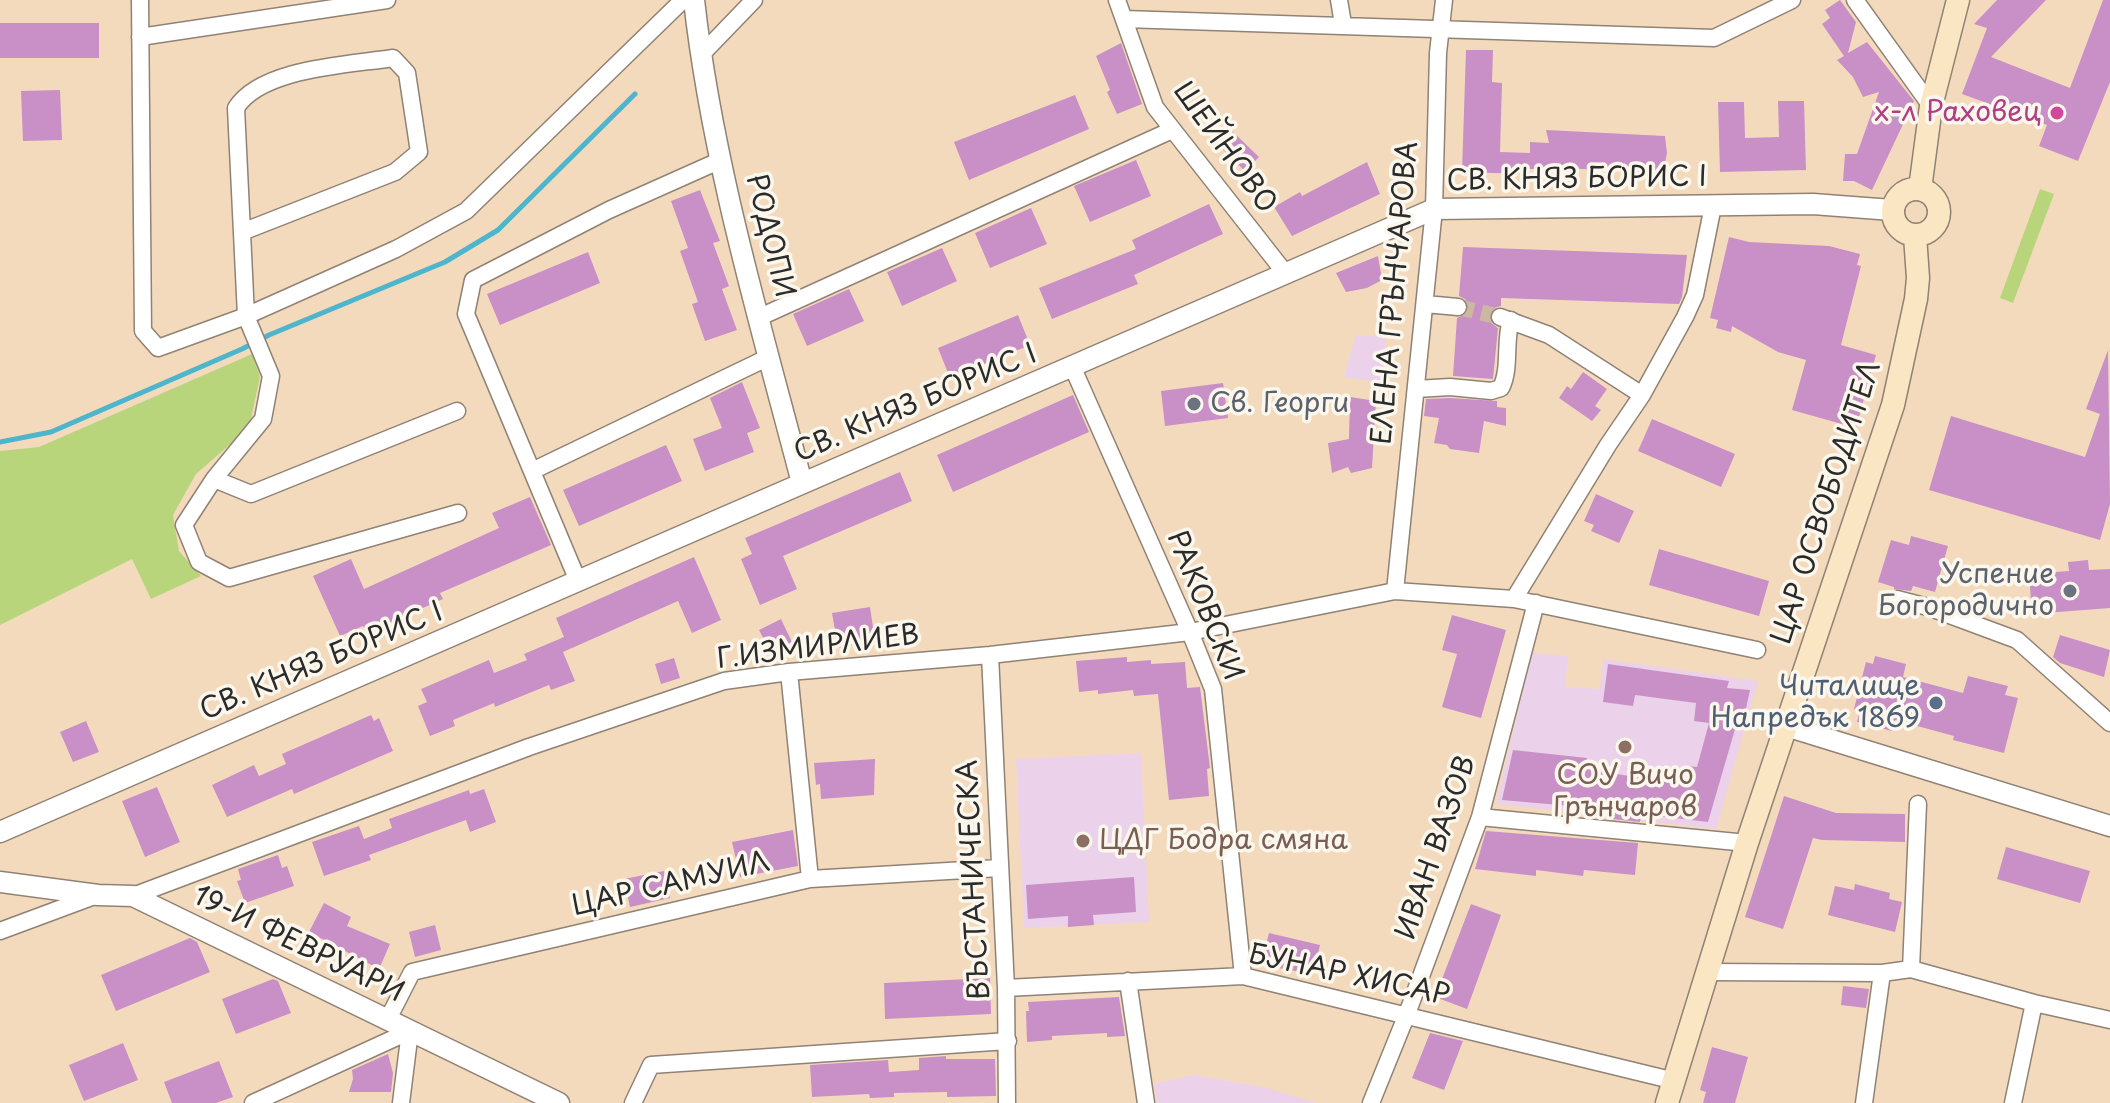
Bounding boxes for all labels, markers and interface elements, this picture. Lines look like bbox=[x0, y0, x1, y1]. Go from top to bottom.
street label: ШЕЙНОВО bbox=[1165, 76, 1283, 220]
place label: х-л Раховец bbox=[1875, 96, 2041, 130]
marker: х-л Раховец bbox=[2048, 104, 2066, 122]
street label: ЕЛЕНА ГРЪНЧАРОВА bbox=[1366, 140, 1426, 446]
street label: СВ. КНЯЗ БОРИС I bbox=[1446, 161, 1708, 199]
street label: РОДОПИ bbox=[737, 171, 801, 301]
street label: СВ. КНЯЗ БОРИС I bbox=[789, 338, 1043, 470]
street label: ЦАР ОСВОБОДИТЕЛ bbox=[1765, 357, 1889, 649]
place label: Св. Георги bbox=[1210, 387, 1349, 421]
marker: Св. Георги bbox=[1185, 395, 1203, 413]
street label: РАКОВСКИ bbox=[1159, 526, 1249, 686]
place label: Успение Богородично bbox=[1878, 558, 2054, 624]
marker: Успение Богородично bbox=[2061, 582, 2079, 600]
street label: СВ. КНЯЗ БОРИС I bbox=[195, 596, 449, 728]
street label: Г.ИЗМИРЛИЕВ bbox=[715, 619, 921, 677]
place label: Читалище Напредък 1869 bbox=[1711, 670, 1920, 736]
marker: Читалище Напредък 1869 bbox=[1927, 694, 1945, 712]
marker: СОУ Вичо Грънчаров bbox=[1616, 738, 1634, 756]
street label: ИВАН ВАЗОВ bbox=[1390, 752, 1484, 944]
street label: ВЪСТАНИЧЕСКА bbox=[952, 759, 998, 1001]
place label: СОУ Вичо Грънчаров bbox=[1553, 759, 1697, 825]
place label: ЦДГ Бодра смяна bbox=[1099, 824, 1348, 858]
marker: ЦДГ Бодра смяна bbox=[1074, 832, 1092, 850]
street label: ЦАР САМУИЛ bbox=[569, 846, 773, 924]
street label: 19-И ФЕВРУАРИ bbox=[187, 879, 409, 1011]
street label: БУНАР ХИСАР bbox=[1246, 938, 1452, 1014]

